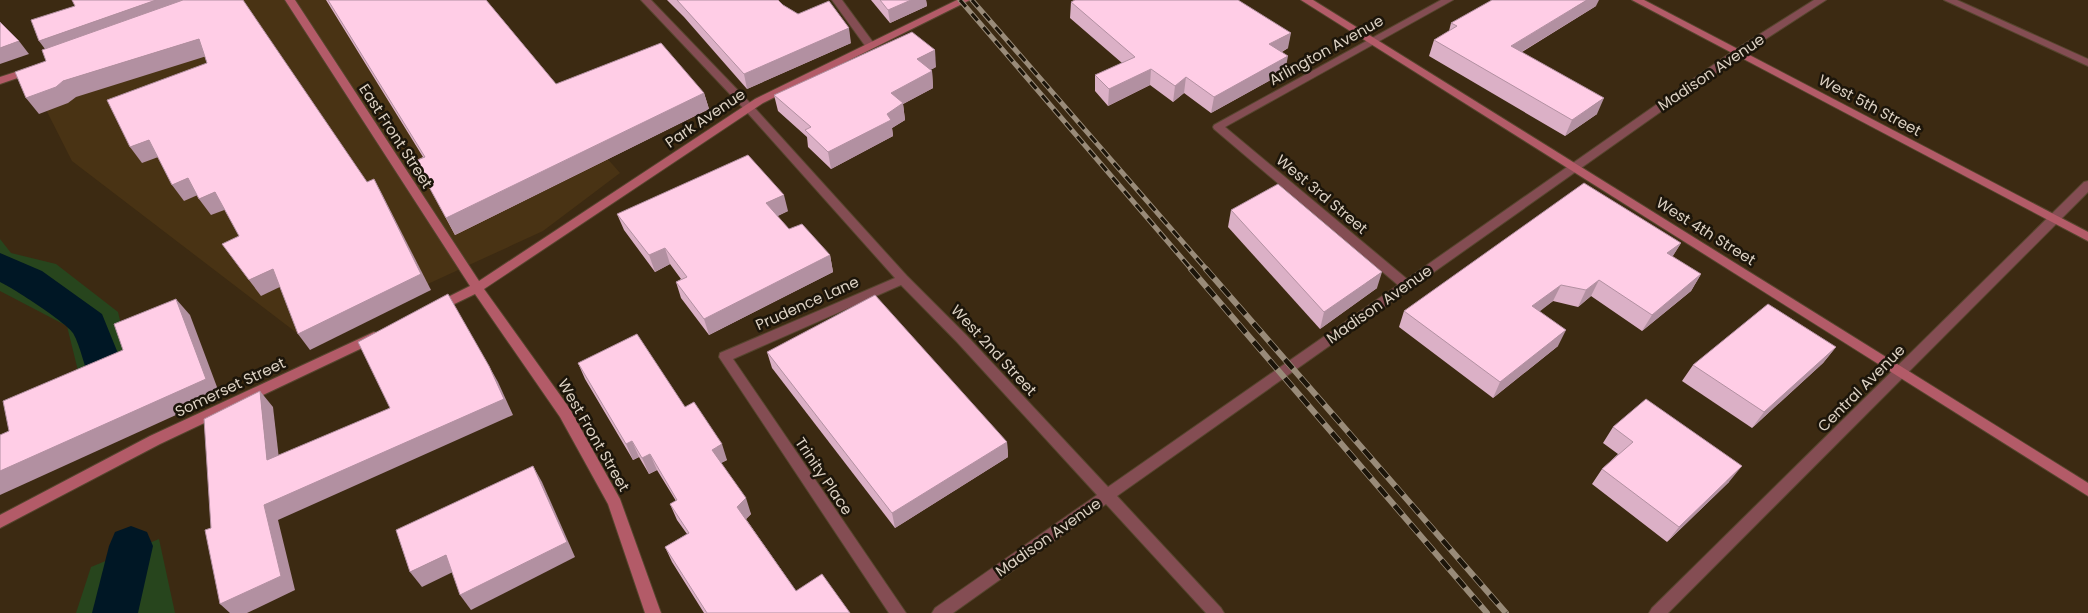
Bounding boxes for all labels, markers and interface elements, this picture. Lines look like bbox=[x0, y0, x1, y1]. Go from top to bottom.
street label: Arlington Avenue bbox=[1265, 10, 1387, 90]
street label: Madison Avenue bbox=[1654, 29, 1768, 115]
street label: West 5th Street bbox=[1815, 69, 1925, 141]
street label: East Front Street bbox=[354, 80, 438, 192]
street label: Park Avenue bbox=[661, 83, 749, 153]
street label: West 3rd Street bbox=[1272, 149, 1372, 239]
street label: West 4th Street bbox=[1652, 192, 1760, 270]
street label: Madison Avenue bbox=[1322, 260, 1436, 348]
street label: Prudence Lane bbox=[752, 271, 862, 335]
street label: West 2nd Street bbox=[946, 300, 1042, 400]
street label: Central Avenue bbox=[1813, 340, 1909, 436]
street label: Somerset Street bbox=[172, 352, 288, 422]
street label: West Front Street bbox=[553, 375, 635, 495]
street label: Trinity Place bbox=[790, 433, 858, 519]
street label: Madison Avenue bbox=[991, 493, 1105, 581]

